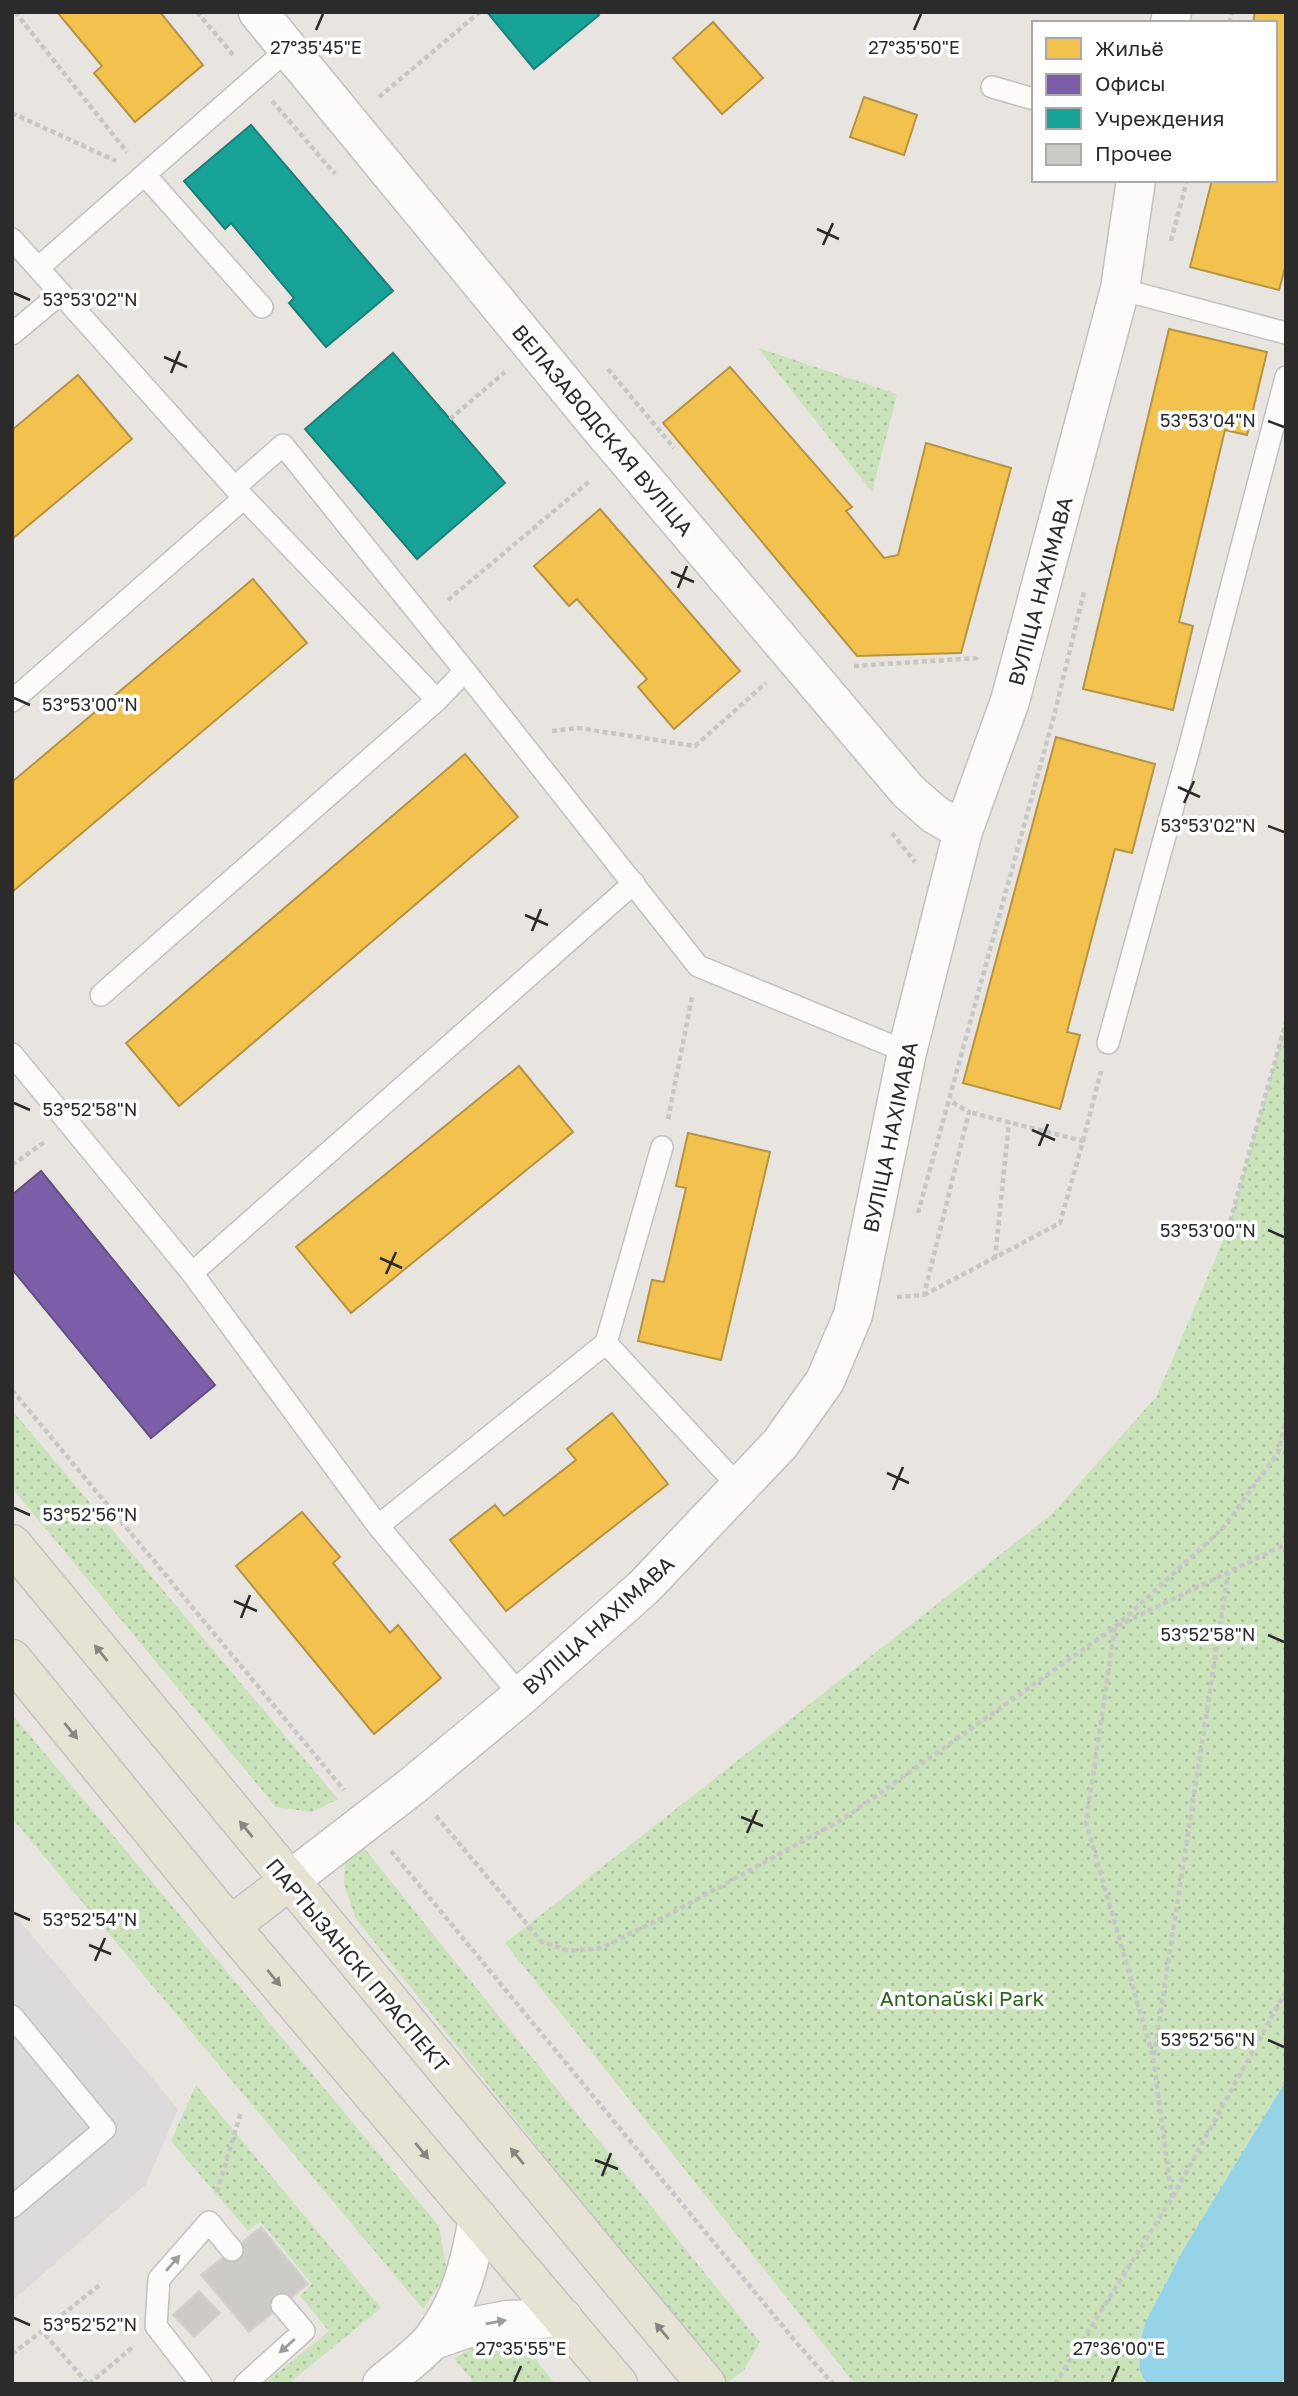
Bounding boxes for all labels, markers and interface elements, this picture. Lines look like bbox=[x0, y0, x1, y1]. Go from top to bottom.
legend bbox=[1032, 21, 1277, 182]
text: Жильё bbox=[1095, 35, 1164, 61]
text: 27°35'45"E bbox=[270, 36, 362, 58]
text: 27°35'50"E bbox=[868, 36, 960, 58]
text: Офисы bbox=[1095, 70, 1166, 96]
text: Учреждения bbox=[1095, 105, 1224, 131]
text: Прочее bbox=[1095, 140, 1172, 166]
text: 53°53'02"N bbox=[42, 288, 138, 310]
street label: ВЕЛАЗАВОДСКАЯ ВУЛІЦА bbox=[507, 319, 699, 541]
text: 53°53'04"N bbox=[1160, 409, 1256, 431]
street label: ВУЛІЦА НАХІМАВА bbox=[1002, 494, 1078, 688]
text: 53°53'00"N bbox=[42, 693, 138, 715]
text: 53°53'02"N bbox=[1160, 814, 1256, 836]
street label: ВУЛІЦА НАХІМАВА bbox=[857, 1039, 923, 1235]
text: 53°52'58"N bbox=[43, 1098, 137, 1120]
text: 53°53'00"N bbox=[1160, 1219, 1256, 1241]
text: 53°52'56"N bbox=[43, 1503, 137, 1525]
street label: ВУЛІЦА НАХІМАВА bbox=[517, 1550, 679, 1700]
text: 53°52'58"N bbox=[1161, 1623, 1255, 1645]
one-way arrow bbox=[94, 1644, 109, 1662]
one-way arrow bbox=[63, 1722, 78, 1739]
one-way arrow bbox=[238, 1820, 253, 1838]
street label: ПАРТЫЗАНСКІ ПРАСПЕКТ bbox=[261, 1853, 455, 2077]
text: 53°52'54"N bbox=[43, 1908, 137, 1930]
one-way arrow bbox=[267, 1968, 282, 1986]
park label: Antonaŭski Park bbox=[880, 1985, 1044, 2011]
text: 53°52'56"N bbox=[1161, 2028, 1255, 2050]
one-way arrow bbox=[414, 2142, 430, 2160]
one-way arrow bbox=[510, 2148, 525, 2165]
one-way arrow bbox=[165, 2254, 181, 2272]
text: 53°52'52"N bbox=[43, 2313, 137, 2335]
one-way arrow bbox=[485, 2317, 507, 2328]
one-way arrow bbox=[655, 2323, 670, 2340]
text: 27°35'55"E bbox=[476, 2337, 566, 2359]
text: 27°36'00"E bbox=[1073, 2337, 1165, 2359]
one-way arrow bbox=[279, 2338, 296, 2353]

